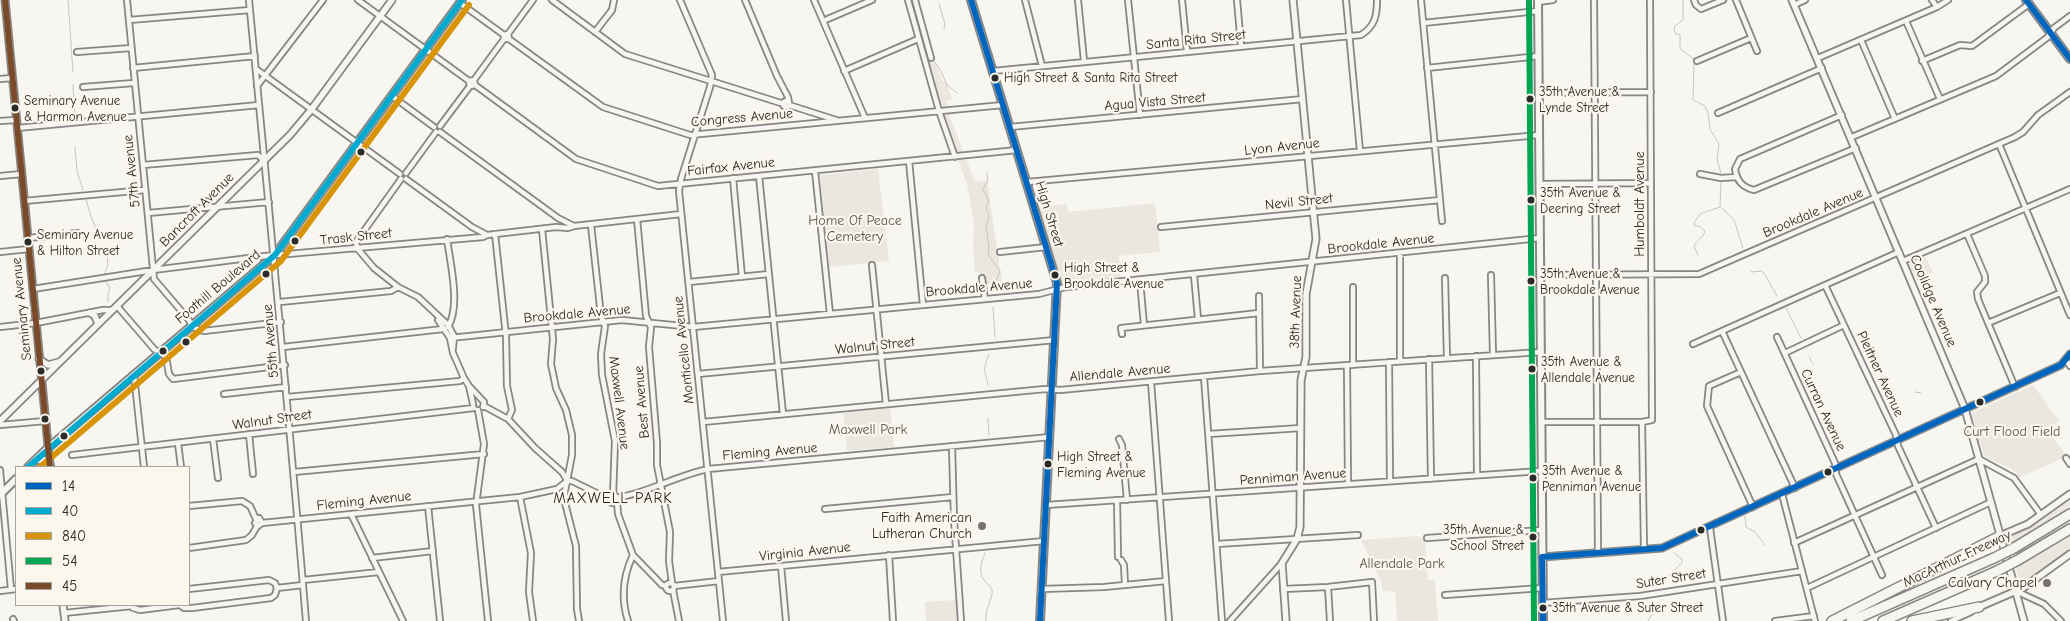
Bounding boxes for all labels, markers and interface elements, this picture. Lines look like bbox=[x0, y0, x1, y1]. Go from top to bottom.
street label: Santa Rita Street bbox=[1145, 26, 1247, 54]
place label: High Street & Santa Rita Street bbox=[1004, 70, 1177, 86]
marker: High Street & Santa Rita Street bbox=[990, 73, 1000, 83]
place label: 35th Avenue & Lynde Street bbox=[1539, 84, 1620, 115]
street label: Agua Vista Street bbox=[1104, 89, 1206, 115]
place label: Seminary Avenue & Harmon Avenue bbox=[24, 93, 127, 124]
marker: 35th Avenue & Lynde Street bbox=[1525, 94, 1535, 104]
marker: Seminary Avenue & Harmon Avenue bbox=[10, 103, 20, 113]
street label: Congress Avenue bbox=[690, 105, 794, 131]
street label: 57th Avenue bbox=[120, 134, 144, 208]
street label: Lyon Avenue bbox=[1244, 135, 1320, 159]
unlabelled marker bbox=[356, 147, 366, 157]
street label: Humboldt Avenue bbox=[1632, 151, 1648, 257]
street label: Fairfax Avenue bbox=[686, 154, 776, 180]
street label: Bancroft Avenue bbox=[156, 169, 238, 251]
street label: High Street bbox=[1031, 179, 1067, 249]
street label: Brookdale Avenue bbox=[1760, 184, 1866, 242]
place label: 35th Avenue & Deering Street bbox=[1540, 185, 1621, 216]
street label: Nevil Street bbox=[1264, 190, 1334, 214]
marker: 35th Avenue & Deering Street bbox=[1526, 195, 1536, 205]
park label: Home Of Peace Cemetery bbox=[808, 213, 902, 246]
street label: Trask Street bbox=[319, 225, 393, 249]
place label: Seminary Avenue & Hilton Street bbox=[37, 227, 133, 258]
street label: Brookdale Avenue bbox=[1327, 230, 1435, 258]
unlabelled marker bbox=[290, 236, 300, 246]
marker: Seminary Avenue & Hilton Street bbox=[23, 237, 33, 247]
street label: Foothill Boulevard bbox=[172, 246, 264, 328]
street label: Coolidge Avenue bbox=[1906, 252, 1960, 350]
street label: Seminary Avenue bbox=[8, 257, 36, 361]
place label: High Street & Brookdale Avenue bbox=[1064, 260, 1164, 291]
place label: 35th Avenue & Brookdale Avenue bbox=[1540, 266, 1640, 297]
unlabelled marker bbox=[261, 269, 271, 279]
marker: High Street & Brookdale Avenue bbox=[1050, 270, 1060, 280]
street label: Brookdale Avenue bbox=[925, 275, 1033, 301]
street label: 38th Avenue bbox=[1286, 275, 1306, 349]
marker: 35th Avenue & Brookdale Avenue bbox=[1526, 276, 1536, 286]
street label: Monticello Avenue bbox=[670, 295, 698, 405]
street label: Brookdale Avenue bbox=[523, 301, 631, 327]
street label: 55th Avenue bbox=[259, 303, 283, 379]
street label: Pleitner Avenue bbox=[1853, 328, 1907, 420]
street label: Walnut Street bbox=[834, 333, 916, 359]
unlabelled marker bbox=[181, 337, 191, 347]
unlabelled marker bbox=[158, 346, 168, 356]
place label: 35th Avenue & Allendale Avenue bbox=[1541, 354, 1635, 385]
street label: Maxwell Avenue bbox=[605, 355, 633, 451]
street label: Allendale Avenue bbox=[1069, 360, 1171, 386]
marker: 35th Avenue & Allendale Avenue bbox=[1527, 364, 1537, 374]
street label: Best Avenue bbox=[630, 365, 654, 439]
unlabelled marker bbox=[36, 366, 46, 376]
street label: Curran Avenue bbox=[1797, 366, 1849, 454]
unlabelled marker bbox=[1975, 397, 1985, 407]
street label: Walnut Street bbox=[231, 406, 313, 434]
unlabelled marker bbox=[40, 414, 50, 424]
park label: Maxwell Park bbox=[829, 422, 907, 438]
park label: Curt Flood Field bbox=[1964, 424, 2060, 440]
unlabelled marker bbox=[59, 431, 69, 441]
street label: Fleming Avenue bbox=[722, 439, 818, 465]
place label: High Street & Fleming Avenue bbox=[1057, 449, 1146, 480]
marker: High Street & Fleming Avenue bbox=[1043, 459, 1053, 469]
place label: 35th Avenue & Penniman Avenue bbox=[1542, 463, 1641, 494]
street label: Penniman Avenue bbox=[1239, 465, 1347, 489]
legend bbox=[15, 466, 190, 606]
unlabelled marker bbox=[1823, 467, 1833, 477]
marker: 35th Avenue & Penniman Avenue bbox=[1528, 473, 1538, 483]
text: 14 bbox=[62, 477, 75, 495]
street label: Fleming Avenue bbox=[316, 488, 412, 514]
district label: MAXWELL PARK bbox=[552, 490, 674, 508]
text: 40 bbox=[62, 502, 78, 520]
place label: Faith American Lutheran Church bbox=[872, 510, 972, 542]
marker: Faith American Lutheran Church bbox=[976, 520, 988, 532]
place label: 35th Avenue & School Street bbox=[1443, 522, 1524, 553]
unlabelled marker bbox=[1696, 525, 1706, 535]
text: 840 bbox=[62, 527, 86, 545]
street label: MacArthur Freeway bbox=[1900, 527, 2014, 591]
marker: 35th Avenue & School Street bbox=[1528, 532, 1538, 542]
street label: Virginia Avenue bbox=[758, 539, 852, 565]
text: 54 bbox=[62, 552, 77, 570]
park label: Allendale Park bbox=[1359, 556, 1445, 572]
street label: Suter Street bbox=[1635, 565, 1707, 593]
place label: Calvary Chapel bbox=[1948, 575, 2037, 591]
text: 45 bbox=[62, 577, 77, 595]
marker: Calvary Chapel bbox=[2041, 577, 2053, 589]
place label: 35th Avenue & Suter Street bbox=[1552, 600, 1703, 616]
marker: 35th Avenue & Suter Street bbox=[1538, 603, 1548, 613]

